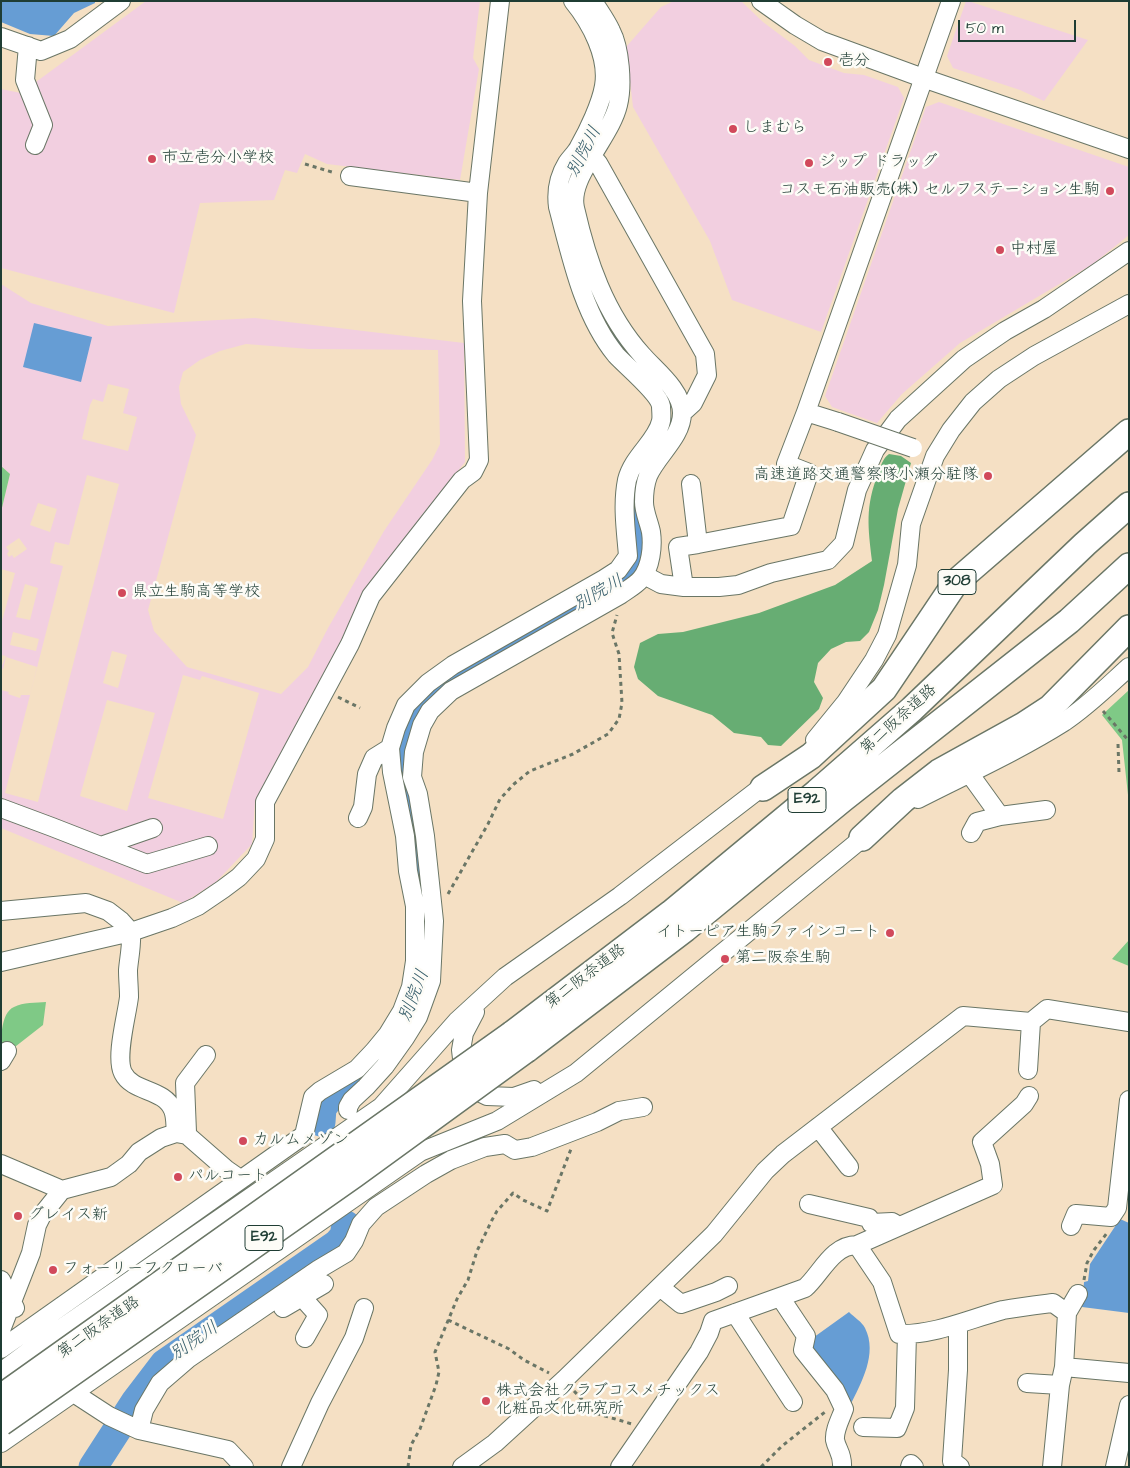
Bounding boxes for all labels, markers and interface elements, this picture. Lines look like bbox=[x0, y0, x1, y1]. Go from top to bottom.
scale bar bbox=[960, 10, 1078, 42]
text: 50 m bbox=[966, 18, 1004, 39]
place label: 壱分 bbox=[838, 52, 870, 72]
marker: 壱分 bbox=[822, 56, 834, 68]
place label: しまむら bbox=[743, 119, 807, 139]
water label: 別院川 bbox=[563, 123, 607, 181]
marker: しまむら bbox=[727, 123, 739, 135]
place label: 市立壱分小学校 bbox=[162, 149, 274, 169]
marker: 市立壱分小学校 bbox=[146, 153, 158, 165]
place label: ジップ ドラッグ bbox=[819, 153, 937, 173]
marker: ジップ ドラッグ bbox=[803, 157, 815, 169]
place label: コスモ石油販売(株) セルフステーション生駒 bbox=[779, 181, 1100, 201]
marker: コスモ石油販売(株) セルフステーション生駒 bbox=[1104, 185, 1116, 197]
place label: 中村屋 bbox=[1010, 240, 1058, 260]
marker: 中村屋 bbox=[994, 244, 1006, 256]
place label: 高速道路交通警察隊小瀬分駐隊 bbox=[754, 466, 978, 486]
marker: 高速道路交通警察隊小瀬分駐隊 bbox=[982, 470, 994, 482]
road number: 308 bbox=[938, 570, 976, 594]
water label: 別院川 bbox=[570, 571, 628, 617]
place label: 県立生駒高等学校 bbox=[132, 583, 260, 603]
marker: 県立生駒高等学校 bbox=[116, 587, 128, 599]
street label: 第二阪奈道路 bbox=[857, 681, 941, 759]
road number: E92 bbox=[788, 788, 826, 812]
place label: イトーピア生駒ファインコート bbox=[656, 923, 880, 943]
marker: イトーピア生駒ファインコート bbox=[884, 927, 896, 939]
street label: 第二阪奈道路 bbox=[542, 940, 630, 1014]
place label: 第二阪奈生駒 bbox=[735, 949, 831, 969]
marker: 第二阪奈生駒 bbox=[719, 953, 731, 965]
water label: 別院川 bbox=[395, 967, 435, 1025]
place label: カルムメゾン bbox=[253, 1131, 349, 1151]
marker: カルムメゾン bbox=[237, 1135, 249, 1147]
place label: パルコート bbox=[188, 1167, 268, 1187]
marker: パルコート bbox=[172, 1171, 184, 1183]
place label: グレイス新 bbox=[28, 1206, 108, 1226]
marker: グレイス新 bbox=[12, 1210, 24, 1222]
road number: E92 bbox=[245, 1226, 283, 1250]
place label: フォーリーフクローバ bbox=[63, 1260, 223, 1280]
marker: フォーリーフクローバ bbox=[47, 1264, 59, 1276]
street label: 第二阪奈道路 bbox=[54, 1293, 144, 1363]
water label: 別院川 bbox=[167, 1318, 223, 1366]
place label: 株式会社クラブコスメチックス 化粧品文化研究所 bbox=[496, 1382, 720, 1420]
marker: 株式会社クラブコスメチックス 化粧品文化研究所 bbox=[480, 1395, 492, 1407]

